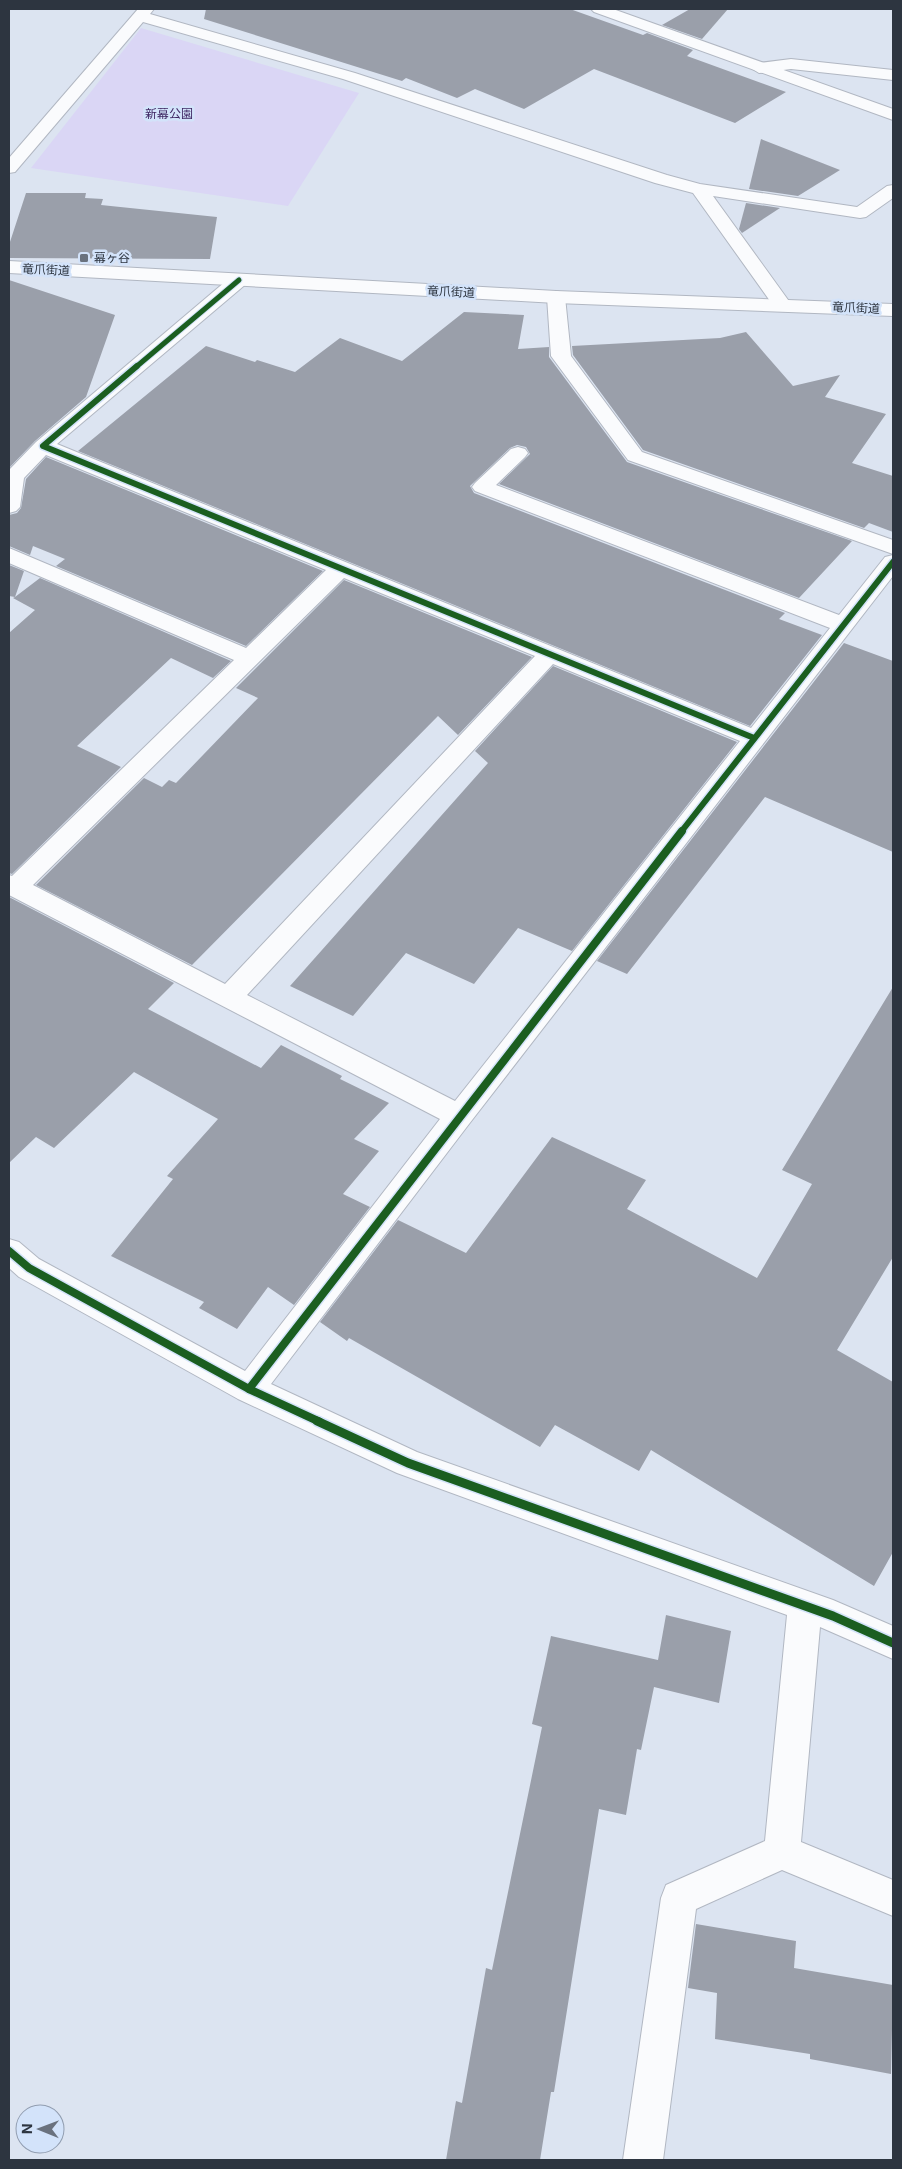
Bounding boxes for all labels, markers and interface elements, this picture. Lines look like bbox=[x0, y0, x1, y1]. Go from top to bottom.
park label: 新幕公園 bbox=[145, 106, 193, 121]
place label: 幕ヶ谷 bbox=[94, 250, 130, 265]
marker: 幕ヶ谷 bbox=[78, 252, 90, 264]
street label: 竜爪街道 bbox=[22, 261, 70, 278]
street label: 竜爪街道 bbox=[427, 283, 475, 300]
street label: 竜爪街道 bbox=[832, 299, 880, 316]
north arrow bbox=[15, 2104, 65, 2154]
text: N bbox=[18, 2123, 35, 2134]

